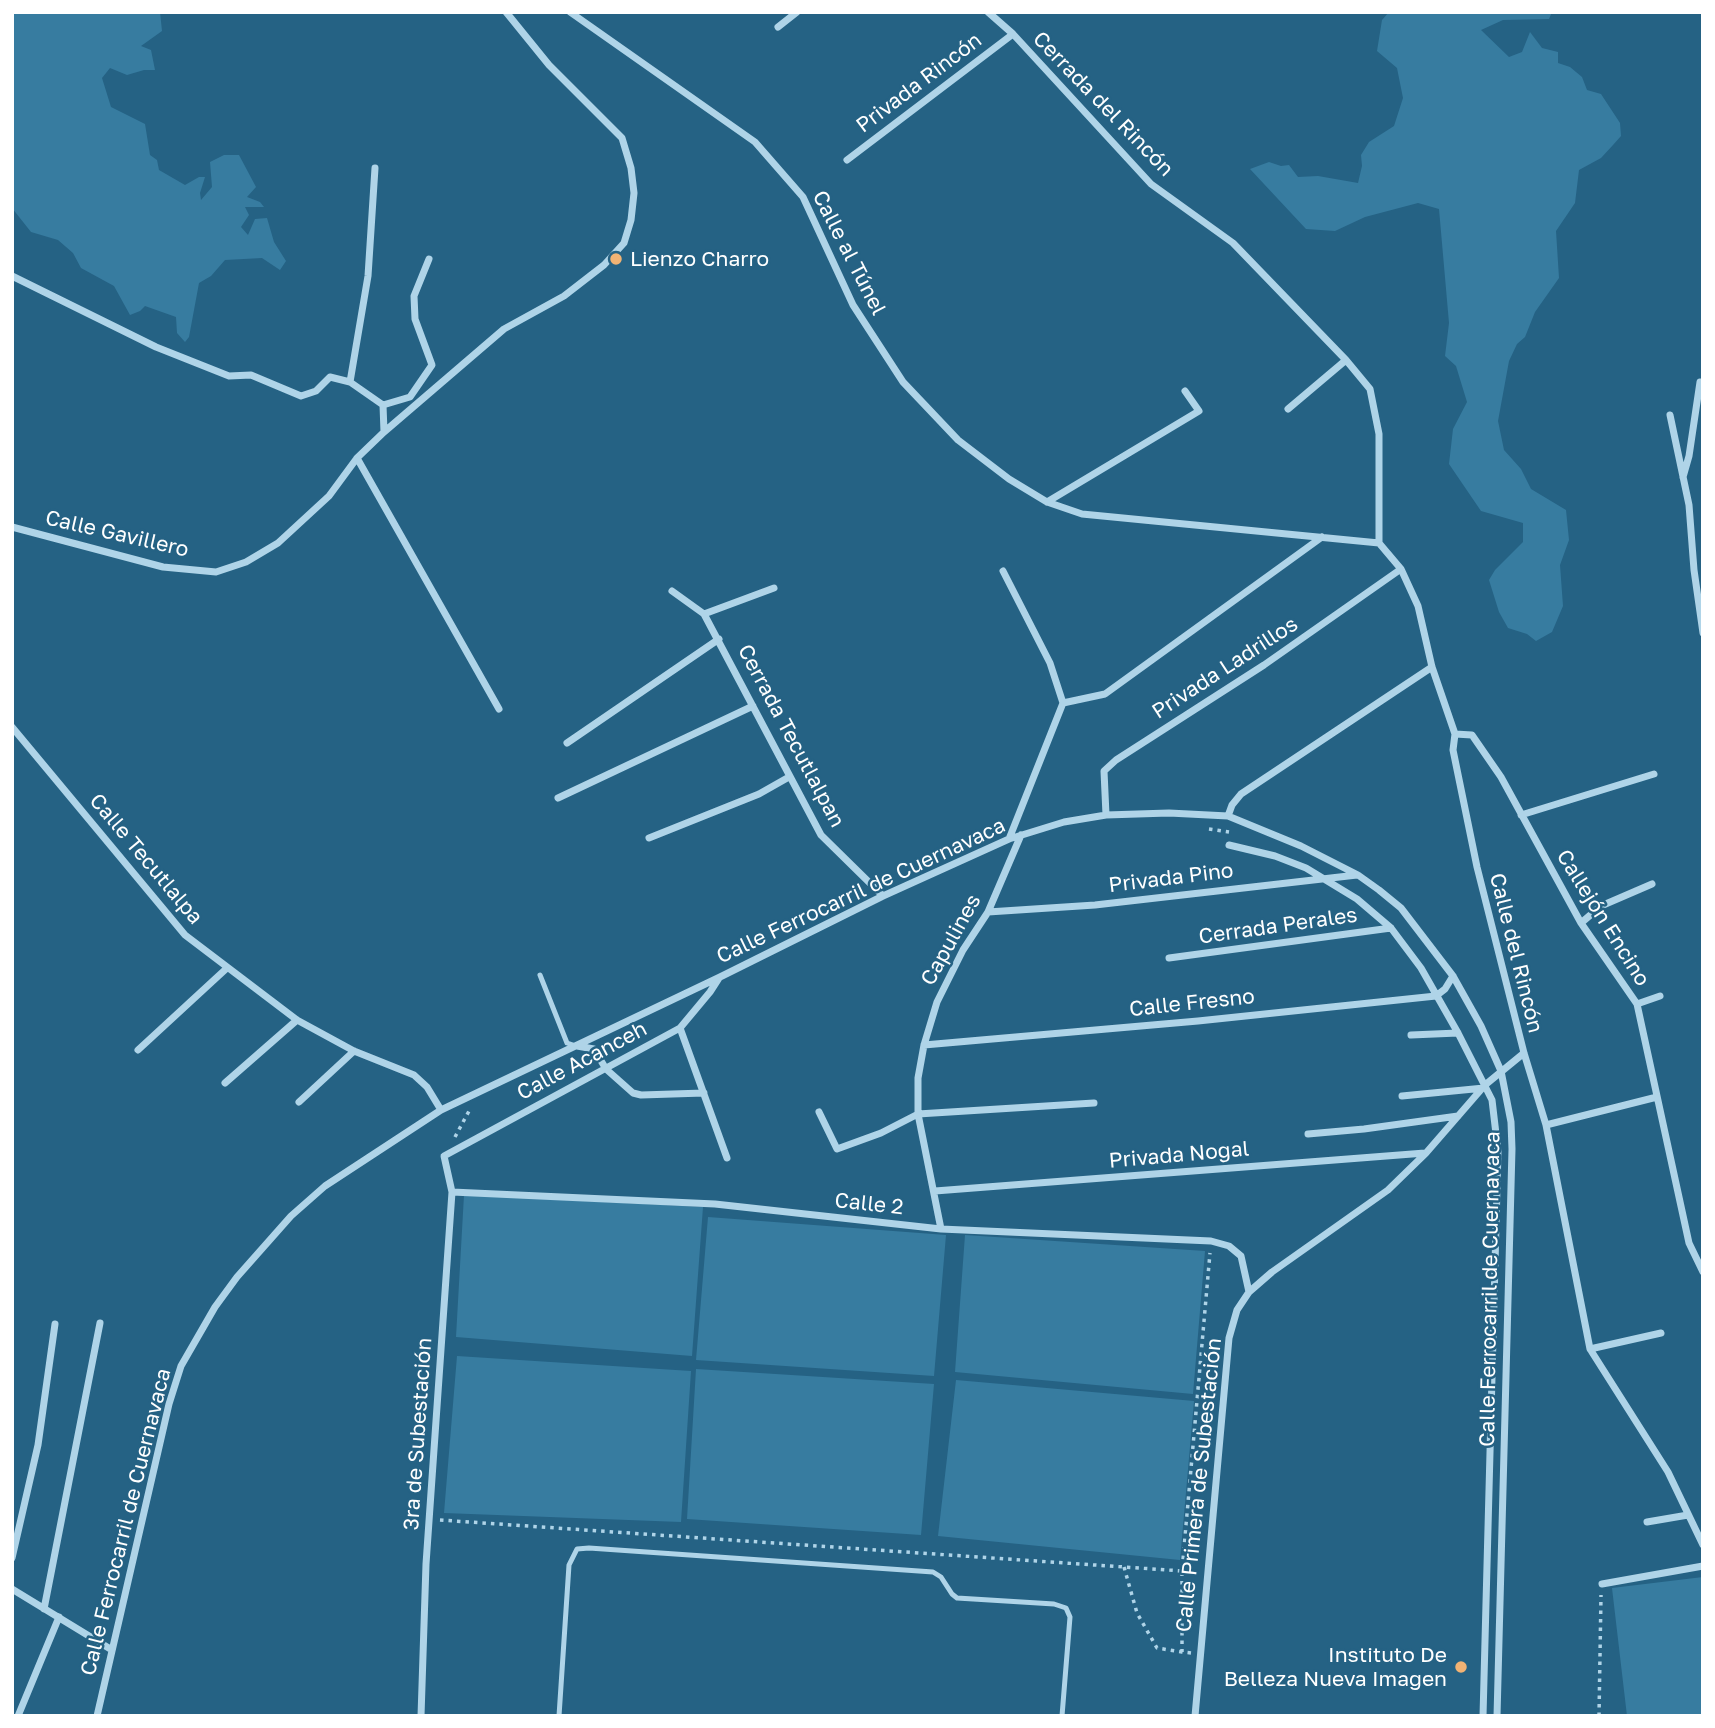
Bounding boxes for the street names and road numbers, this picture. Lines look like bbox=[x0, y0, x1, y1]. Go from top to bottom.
street label: Cerrada del Rincón bbox=[1027, 26, 1179, 182]
street label: Privada Rincón bbox=[851, 28, 987, 138]
street label: Calle al Túnel bbox=[807, 187, 891, 319]
street label: Calle Gavillero bbox=[43, 505, 191, 563]
street label: Privada Ladrillos bbox=[1148, 612, 1302, 724]
street label: Cerrada Tecutlalpan bbox=[732, 640, 850, 832]
street label: Calle Tecutlalpa bbox=[84, 789, 208, 929]
street label: Calle Ferrocarril de Cuernavaca bbox=[713, 813, 1009, 969]
street label: Callejón Encino bbox=[1551, 845, 1655, 991]
street label: Privada Pino bbox=[1107, 858, 1235, 898]
street label: Calle del Rincón bbox=[1484, 871, 1548, 1035]
street label: Capulines bbox=[916, 890, 986, 990]
street label: Cerrada Perales bbox=[1197, 902, 1359, 950]
street label: Calle Fresno bbox=[1128, 984, 1256, 1022]
street label: Calle Acanceh bbox=[513, 1016, 651, 1106]
street label: Calle Ferrocarril de Cuernavaca bbox=[1475, 1131, 1505, 1447]
street label: Privada Nogal bbox=[1108, 1136, 1250, 1174]
street label: Calle 2 bbox=[833, 1188, 905, 1220]
street label: 3ra de Subestación bbox=[399, 1337, 437, 1531]
street label: Calle Primera de Subestación bbox=[1171, 1337, 1227, 1633]
street label: Calle Ferrocarril de Cuernavaca bbox=[76, 1366, 176, 1678]

